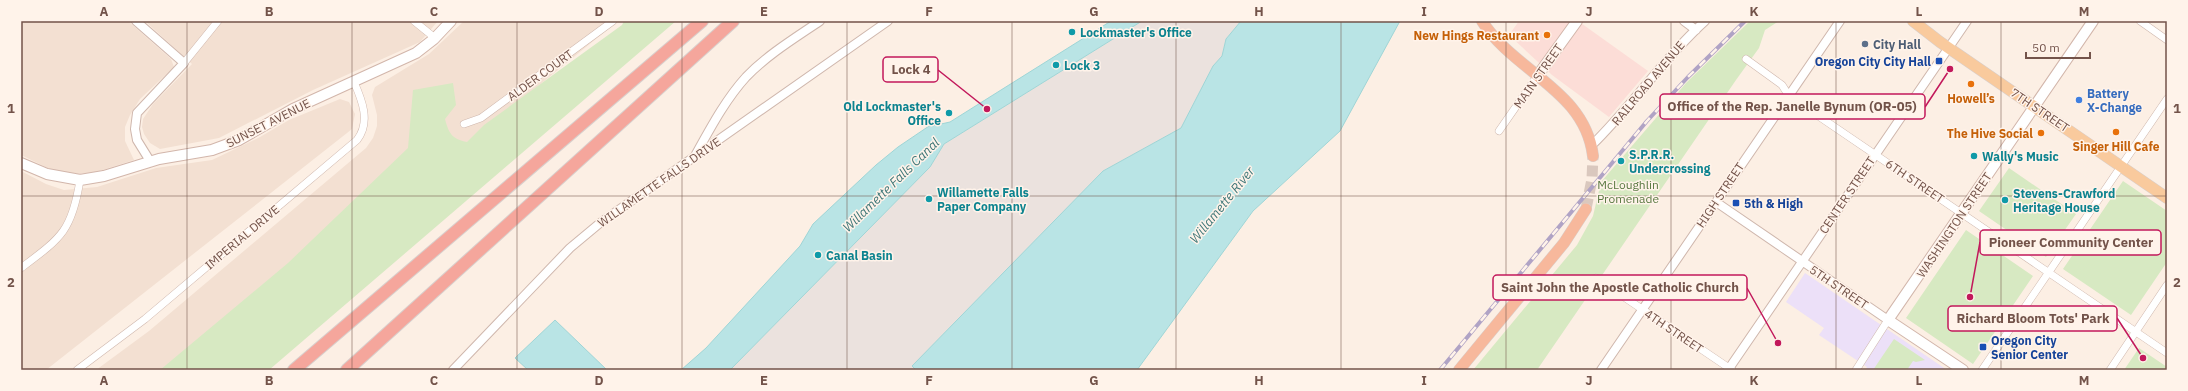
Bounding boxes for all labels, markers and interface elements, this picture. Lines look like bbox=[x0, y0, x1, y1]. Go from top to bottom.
text: A bbox=[100, 3, 109, 20]
text: B bbox=[265, 3, 274, 20]
text: C bbox=[430, 3, 439, 20]
text: D bbox=[594, 3, 604, 20]
text: E bbox=[760, 3, 768, 20]
text: F bbox=[925, 3, 933, 20]
text: G bbox=[1089, 3, 1099, 20]
text: H bbox=[1254, 3, 1264, 20]
text: I bbox=[1421, 3, 1427, 20]
text: J bbox=[1585, 3, 1593, 20]
text: K bbox=[1749, 3, 1759, 20]
text: L bbox=[1916, 3, 1923, 20]
text: M bbox=[2079, 3, 2089, 20]
place label: Lockmaster's Office bbox=[1080, 25, 1192, 40]
marker: Lockmaster's Office bbox=[1067, 27, 1077, 37]
place label: New Hings Restaurant bbox=[1413, 28, 1539, 43]
marker: New Hings Restaurant bbox=[1542, 30, 1552, 40]
scale bar bbox=[2026, 34, 2090, 60]
place label: City Hall bbox=[1873, 37, 1921, 52]
street label: RAILROAD AVENUE bbox=[1608, 38, 1688, 128]
marker: City Hall bbox=[1860, 39, 1870, 49]
text: 50 m bbox=[2032, 40, 2060, 55]
street label: MAIN STREET bbox=[1510, 41, 1566, 111]
street label: ALDER COURT bbox=[504, 46, 576, 104]
place label: Oregon City City Hall bbox=[1815, 54, 1931, 69]
marker: Oregon City City Hall bbox=[1934, 56, 1944, 66]
callout: Lock 4 bbox=[883, 57, 938, 82]
place label: Lock 3 bbox=[1064, 58, 1100, 73]
marker: Lock 3 bbox=[1051, 60, 1061, 70]
text: Lock 4 bbox=[891, 61, 931, 78]
marker: Howell’s bbox=[1966, 79, 1976, 89]
street label: 7TH STREET bbox=[2008, 85, 2072, 135]
place label: Battery X-Change bbox=[2087, 86, 2142, 115]
place label: Howell’s bbox=[1947, 91, 1995, 106]
callout: Office of the Rep. Janelle Bynum (OR-05) bbox=[1660, 94, 1925, 119]
street label: SUNSET AVENUE bbox=[223, 95, 313, 151]
marker: Battery X-Change bbox=[2074, 95, 2084, 105]
text: Office of the Rep. Janelle Bynum (OR-05) bbox=[1667, 98, 1917, 115]
place label: Old Lockmaster's Office bbox=[843, 99, 941, 128]
text: 1 bbox=[7, 100, 15, 117]
text: 1 bbox=[2173, 100, 2181, 117]
marker: Old Lockmaster's Office bbox=[944, 108, 954, 118]
place label: The Hive Social bbox=[1947, 126, 2033, 141]
marker: Singer Hill Cafe bbox=[2111, 127, 2121, 137]
marker: The Hive Social bbox=[2036, 128, 2046, 138]
street label: WILLAMETTE FALLS DRIVE bbox=[595, 134, 723, 230]
water label: Willamette Falls Canal bbox=[839, 134, 943, 236]
place label: Singer Hill Cafe bbox=[2073, 139, 2160, 154]
place label: S.P.R.R. Undercrossing bbox=[1629, 147, 1711, 176]
place label: Wally's Music bbox=[1982, 149, 2059, 164]
marker: Wally's Music bbox=[1969, 151, 1979, 161]
street label: CENTER STREET bbox=[1816, 154, 1878, 236]
marker: S.P.R.R. Undercrossing bbox=[1616, 156, 1626, 166]
street label: 6TH STREET bbox=[1883, 156, 1947, 206]
street label: HIGH STREET bbox=[1693, 160, 1747, 230]
water label: Willamette River bbox=[1186, 162, 1259, 247]
street label: WASHINGTON STREET bbox=[1913, 169, 1995, 280]
park label: McLoughlin Promenade bbox=[1597, 177, 1659, 206]
place label: Willamette Falls Paper Company bbox=[937, 185, 1029, 214]
place label: Stevens-Crawford Heritage House bbox=[2013, 186, 2115, 215]
marker: Willamette Falls Paper Company bbox=[924, 194, 934, 204]
marker: Stevens-Crawford Heritage House bbox=[2000, 195, 2010, 205]
place label: 5th & High bbox=[1744, 196, 1803, 211]
marker: 5th & High bbox=[1731, 198, 1741, 208]
street label: IMPERIAL DRIVE bbox=[202, 201, 282, 273]
callout: Pioneer Community Center bbox=[1980, 230, 2161, 255]
text: Pioneer Community Center bbox=[1989, 234, 2153, 251]
place label: Canal Basin bbox=[826, 248, 893, 263]
marker: Canal Basin bbox=[813, 250, 823, 260]
street label: 5TH STREET bbox=[1807, 262, 1871, 312]
text: 2 bbox=[7, 274, 15, 291]
text: 2 bbox=[2173, 274, 2181, 291]
callout: Saint John the Apostle Catholic Church bbox=[1493, 275, 1747, 300]
text: Saint John the Apostle Catholic Church bbox=[1501, 279, 1739, 296]
street label: 4TH STREET bbox=[1642, 306, 1706, 356]
callout: Richard Bloom Tots' Park bbox=[1948, 306, 2117, 331]
text: Richard Bloom Tots' Park bbox=[1957, 310, 2110, 327]
place label: Oregon City Senior Center bbox=[1991, 333, 2068, 362]
marker: Oregon City Senior Center bbox=[1978, 342, 1988, 352]
text: A bbox=[100, 372, 109, 389]
text: B bbox=[265, 372, 274, 389]
text: C bbox=[430, 372, 439, 389]
text: D bbox=[594, 372, 604, 389]
text: E bbox=[760, 372, 768, 389]
text: F bbox=[925, 372, 933, 389]
text: G bbox=[1089, 372, 1099, 389]
text: H bbox=[1254, 372, 1264, 389]
text: I bbox=[1421, 372, 1427, 389]
text: J bbox=[1585, 372, 1593, 389]
text: K bbox=[1749, 372, 1759, 389]
text: L bbox=[1916, 372, 1923, 389]
text: M bbox=[2079, 372, 2089, 389]

